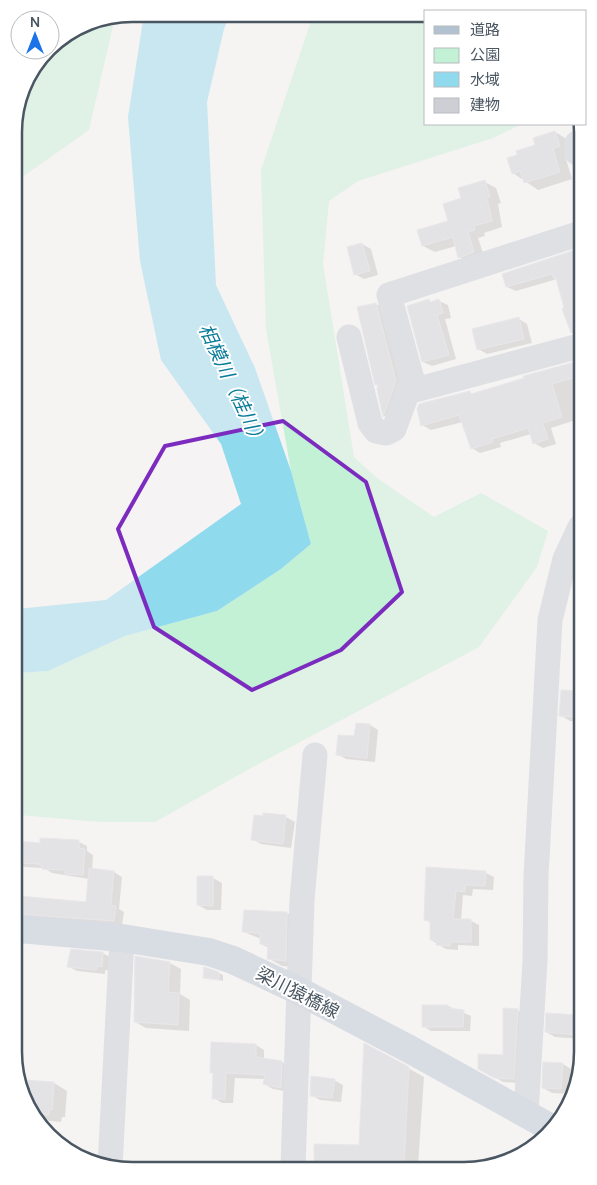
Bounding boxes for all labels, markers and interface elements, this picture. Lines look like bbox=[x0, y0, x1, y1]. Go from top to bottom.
north arrow bbox=[10, 10, 60, 60]
legend bbox=[424, 10, 587, 125]
text: N bbox=[30, 12, 40, 31]
text: 道路 bbox=[470, 19, 500, 40]
text: 公園 bbox=[470, 44, 500, 65]
text: 水域 bbox=[470, 69, 500, 90]
text: 建物 bbox=[470, 94, 500, 115]
water label: 相模川（桂川） bbox=[193, 319, 273, 451]
street label: 梁川猿橋線 bbox=[252, 961, 344, 1023]

